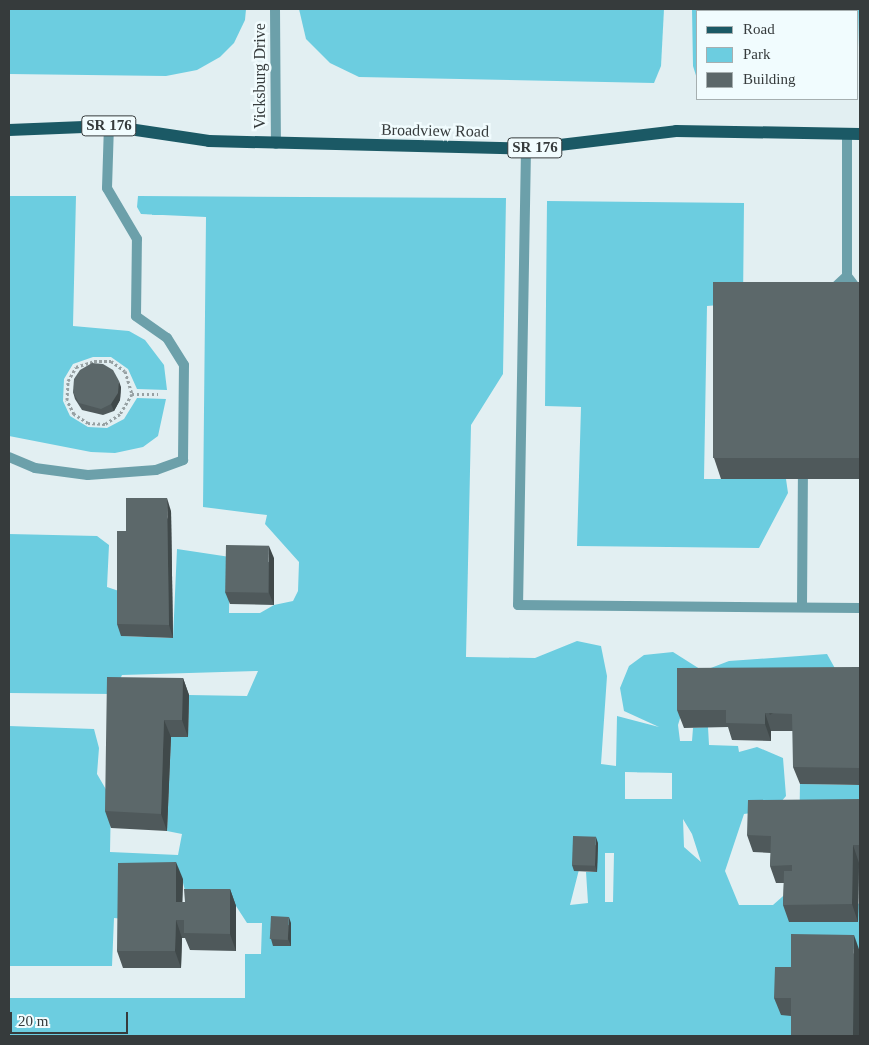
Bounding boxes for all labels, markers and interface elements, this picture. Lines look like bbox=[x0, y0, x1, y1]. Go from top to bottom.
legend bbox=[696, 10, 859, 100]
text: Road bbox=[743, 21, 775, 37]
street label: Vicksburg Drive bbox=[250, 23, 270, 129]
text: Park bbox=[743, 46, 771, 62]
text: Building bbox=[743, 71, 796, 87]
road number: SR 176 bbox=[80, 114, 138, 138]
street label: Broadview Road bbox=[381, 120, 489, 142]
road number: SR 176 bbox=[506, 136, 564, 160]
scale bar bbox=[12, 1002, 130, 1034]
text: 20 m bbox=[18, 1013, 48, 1029]

